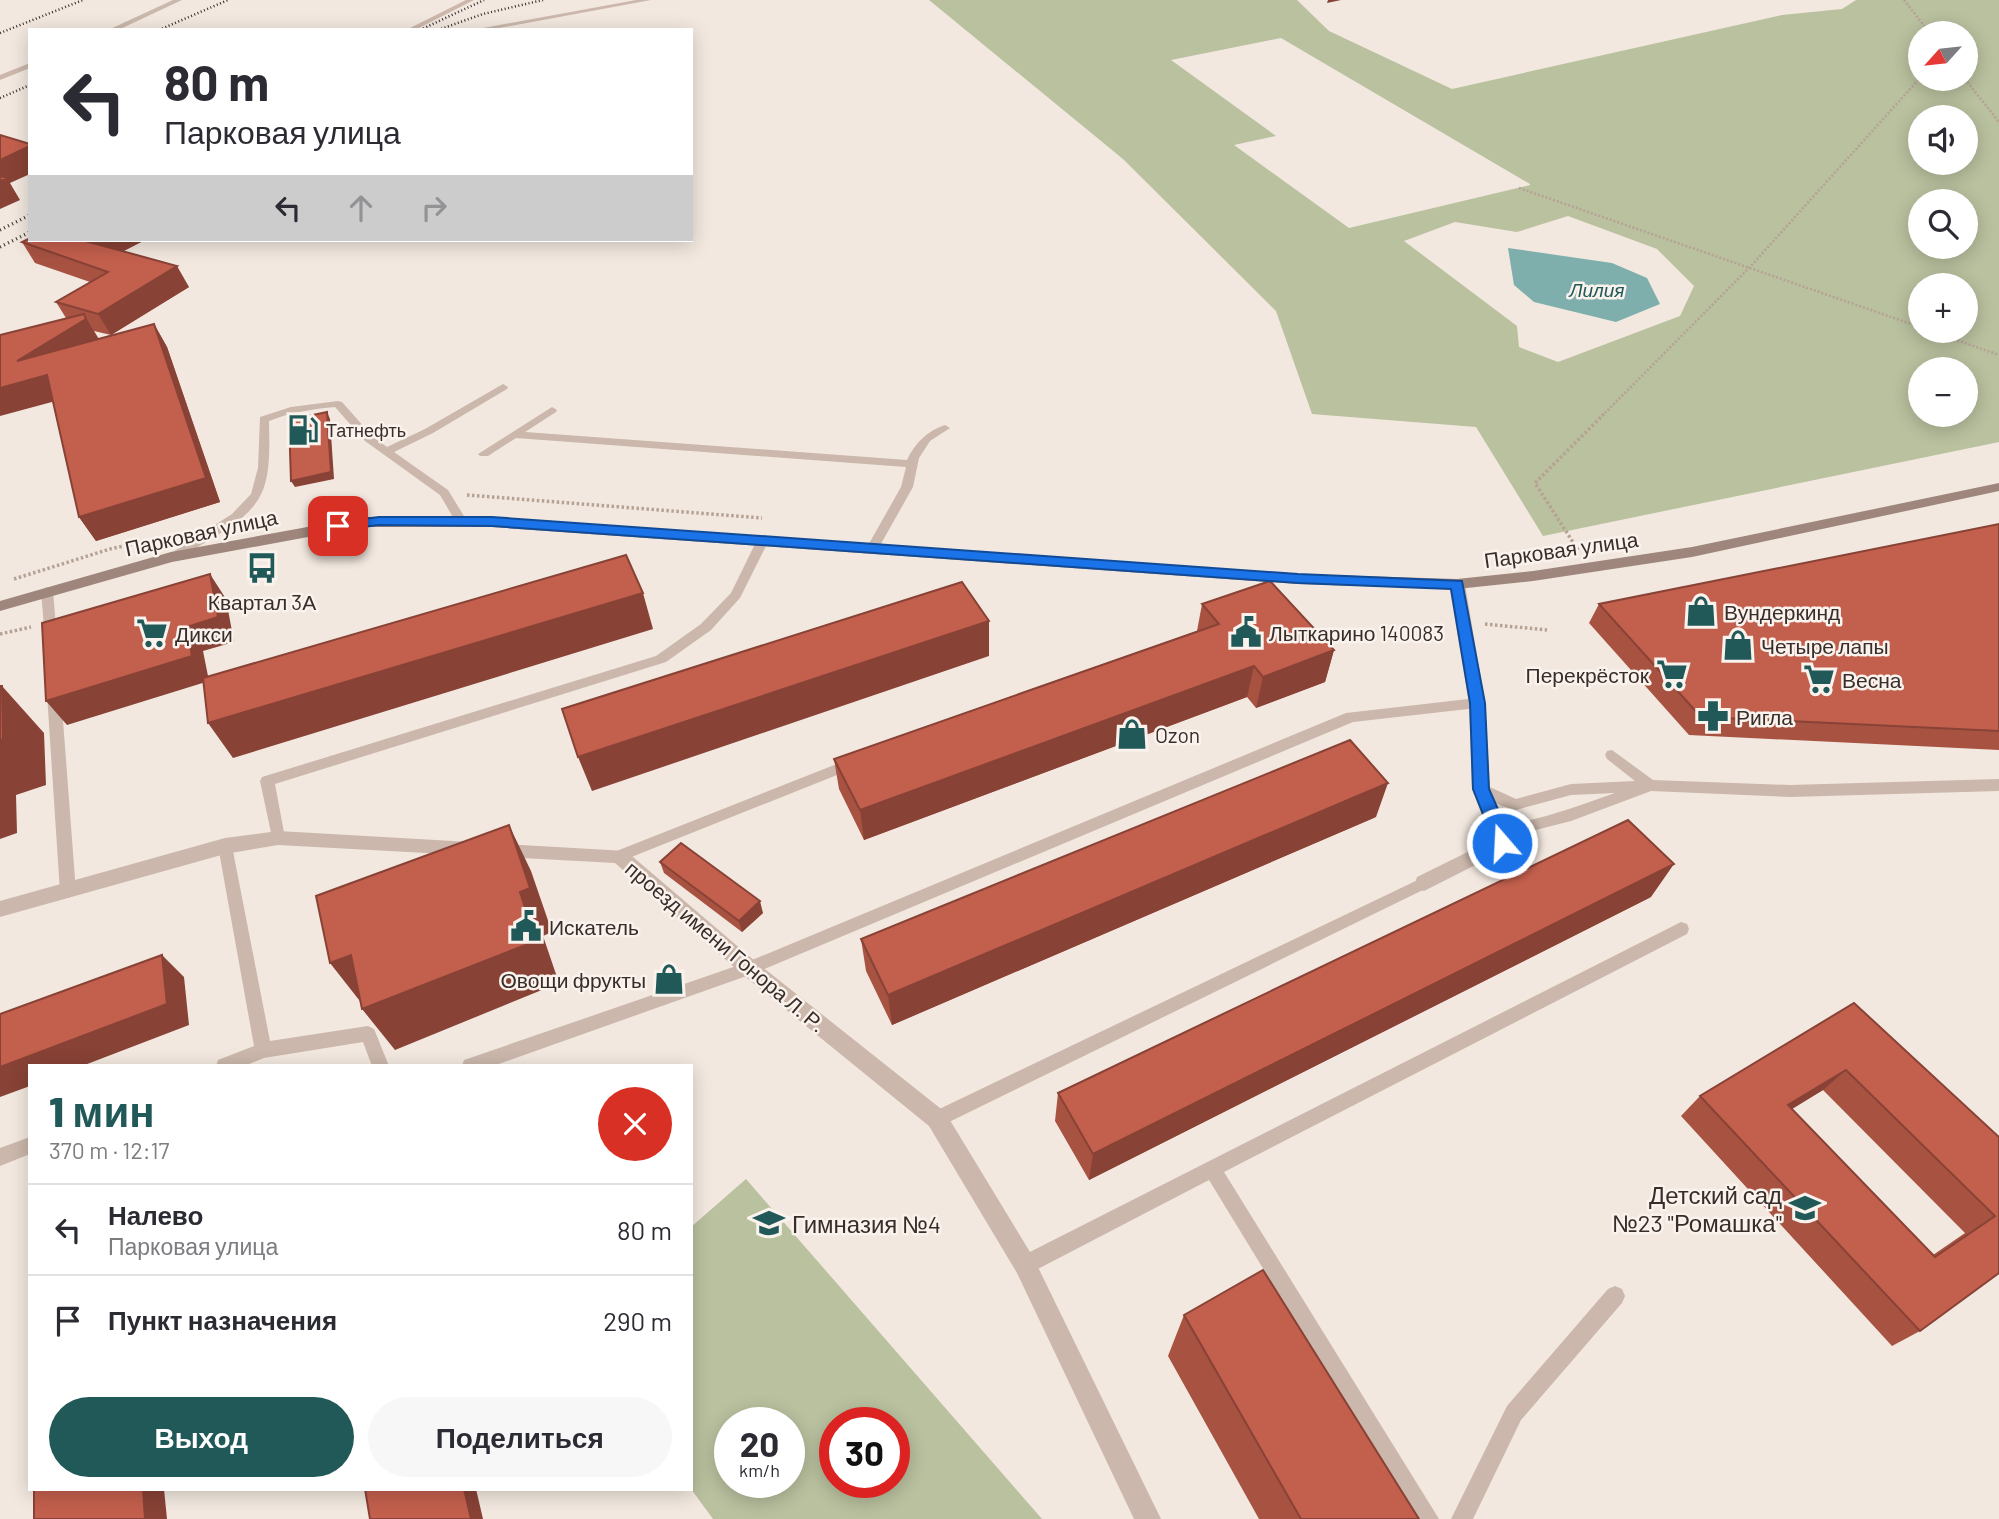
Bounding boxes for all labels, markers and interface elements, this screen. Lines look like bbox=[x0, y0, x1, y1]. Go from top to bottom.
north arrow bbox=[1908, 21, 1978, 91]
map controls bbox=[1908, 21, 1978, 427]
text: 80 m bbox=[164, 52, 269, 111]
icon: left bbox=[49, 56, 140, 147]
button: sound bbox=[1908, 105, 1978, 175]
text: Парковая улица bbox=[164, 112, 401, 150]
icon: left bbox=[269, 189, 307, 227]
icon: ahead bbox=[342, 189, 380, 227]
icon: right bbox=[415, 189, 453, 227]
button: search bbox=[1908, 189, 1978, 259]
button: + bbox=[1908, 273, 1978, 343]
water label: Лилия bbox=[1567, 278, 1625, 301]
button: − bbox=[1908, 357, 1978, 427]
fuel station icon: Татнефть bbox=[286, 413, 320, 447]
place label: Татнефть bbox=[326, 419, 406, 441]
pin bbox=[308, 496, 368, 556]
street label: Парковая улица bbox=[122, 504, 280, 560]
icon: arrive bbox=[319, 507, 357, 545]
street label: Парковая улица bbox=[1482, 526, 1640, 572]
bus stop icon: Квартал 3А bbox=[245, 551, 279, 585]
place label: Квартал 3А bbox=[208, 589, 316, 614]
shop icon: Вундеркинд bbox=[1684, 594, 1718, 628]
place label: Вундеркинд bbox=[1724, 599, 1840, 624]
public building icon: Лыткарино 140083 bbox=[1229, 615, 1263, 649]
supermarket icon: Дикси bbox=[135, 616, 169, 650]
place label: Лыткарино 140083 bbox=[1269, 620, 1444, 645]
place label: Дикси bbox=[175, 621, 233, 646]
shop icon: Четыре лапы bbox=[1721, 628, 1755, 662]
place label: Четыре лапы bbox=[1761, 633, 1889, 658]
supermarket icon: Перекрёсток bbox=[1655, 657, 1689, 691]
place label: Перекрёсток bbox=[1526, 662, 1650, 687]
supermarket icon: Весна bbox=[1802, 662, 1836, 696]
place label: Весна bbox=[1842, 667, 1902, 692]
pharmacy icon: Ригла bbox=[1696, 699, 1730, 733]
place label: Ригла bbox=[1736, 704, 1793, 729]
shop icon: Ozon bbox=[1115, 717, 1149, 751]
place label: Ozon bbox=[1155, 722, 1200, 747]
position arrow bbox=[1465, 806, 1539, 880]
street label: проезд имени Гонора Л. Р. bbox=[621, 855, 831, 1037]
public building icon: Искатель bbox=[509, 909, 543, 943]
place label: Искатель bbox=[549, 914, 639, 939]
shop icon: Овощи фрукты bbox=[652, 962, 686, 996]
place label: Овощи фрукты bbox=[501, 967, 646, 992]
text: 1 мин bbox=[49, 1085, 155, 1135]
button: close bbox=[598, 1087, 672, 1161]
text: 370 m · 12:17 bbox=[49, 1136, 169, 1164]
place label: Детский сад №23 "Ромашка" bbox=[1612, 1180, 1782, 1237]
school or university icon: Детский сад №23 "Ромашка" bbox=[1788, 1191, 1822, 1225]
text: Налево bbox=[108, 1199, 203, 1230]
school or university icon: Гимназия №4 bbox=[752, 1206, 786, 1240]
place label: Гимназия №4 bbox=[792, 1209, 941, 1238]
icon: left bbox=[49, 1211, 87, 1249]
text: 80 m bbox=[617, 1214, 672, 1245]
text: Парковая улица bbox=[108, 1232, 278, 1260]
icon: arrive bbox=[49, 1302, 87, 1340]
text: Пункт назначения bbox=[108, 1304, 337, 1335]
text: 290 m bbox=[603, 1305, 672, 1336]
button: Выход bbox=[49, 1397, 354, 1477]
button: Поделиться bbox=[368, 1397, 672, 1477]
speed limit sign: 30 bbox=[819, 1407, 910, 1498]
text: 20 bbox=[740, 1422, 779, 1464]
text: km/h bbox=[739, 1459, 780, 1481]

